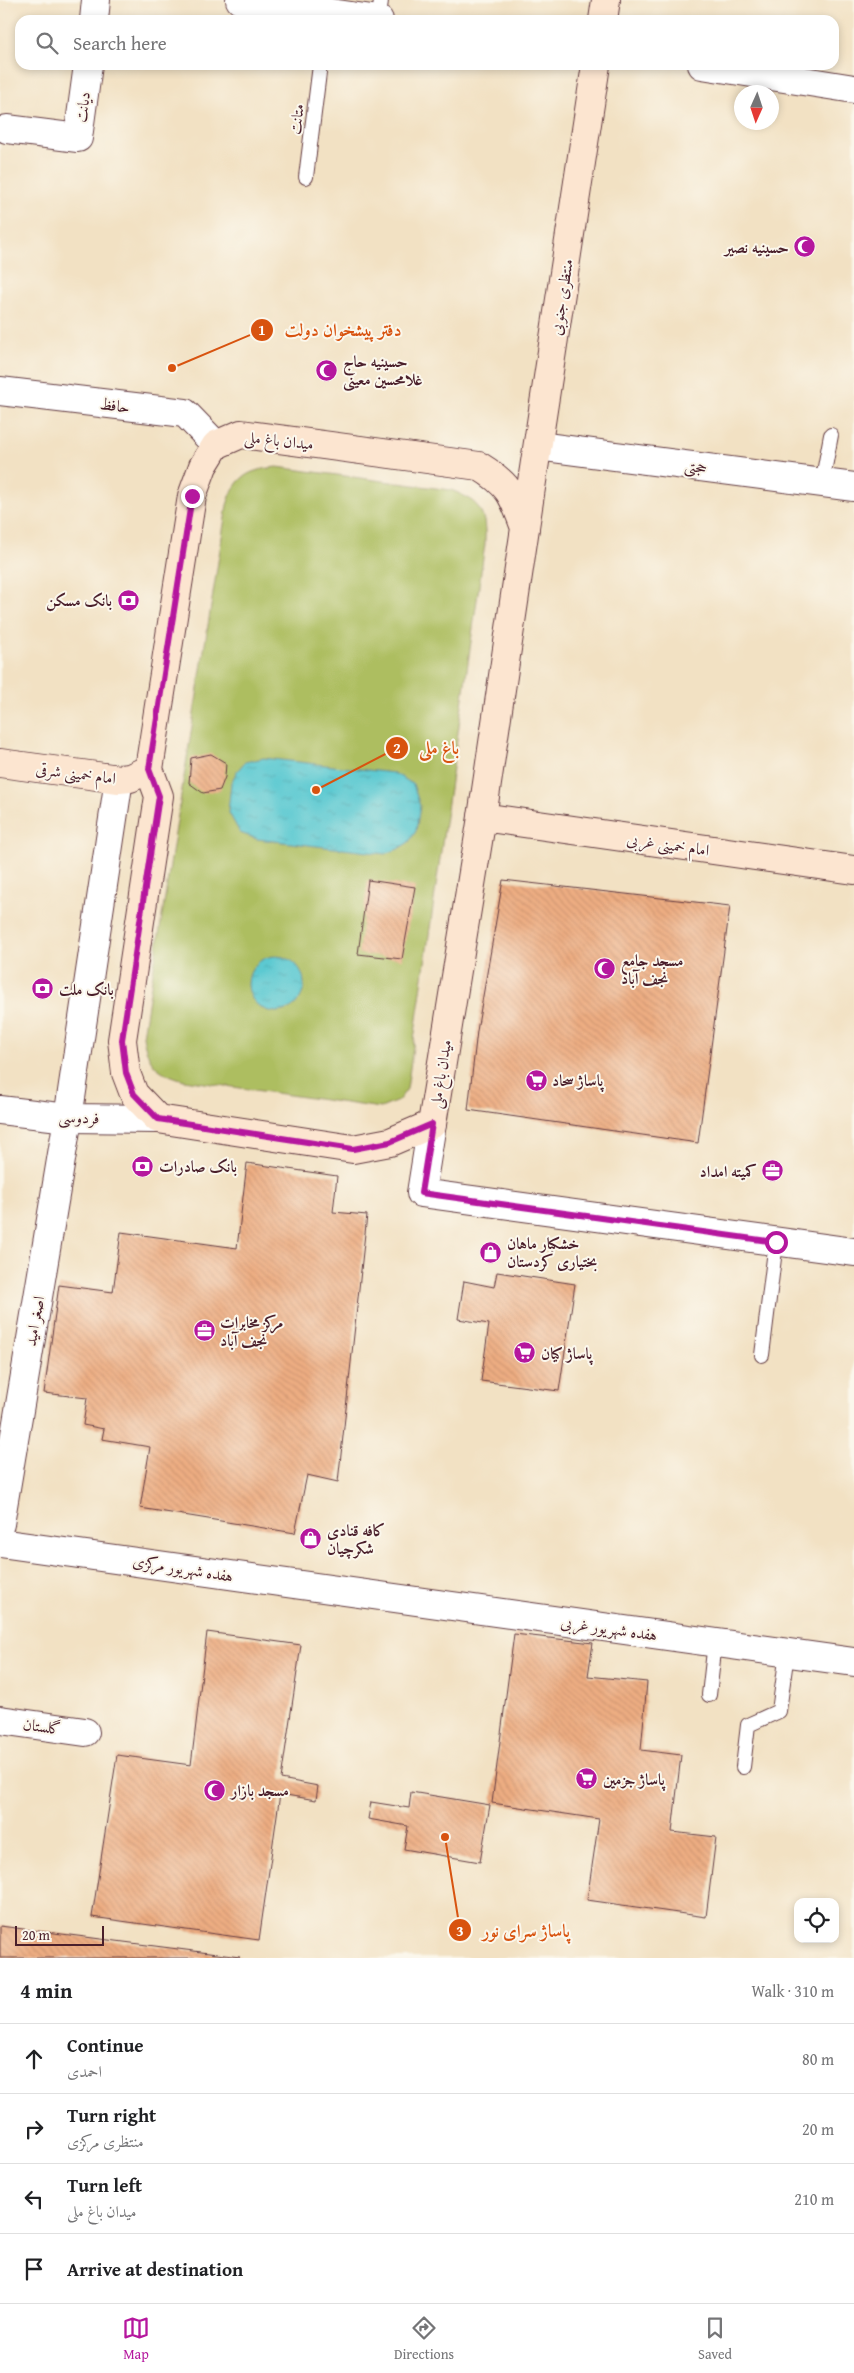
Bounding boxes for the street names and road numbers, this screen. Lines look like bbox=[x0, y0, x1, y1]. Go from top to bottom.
street label: دیانت bbox=[68, 90, 96, 124]
street label: متانت bbox=[282, 102, 310, 136]
street label: منتظری جنوبی bbox=[543, 257, 579, 337]
street label: حافظ bbox=[99, 391, 131, 419]
street label: میدان باغ ملی bbox=[243, 424, 315, 458]
street label: حجتی bbox=[683, 453, 709, 479]
street label: امام خمینی شرقی bbox=[34, 756, 117, 793]
street label: امام خمینی غربی bbox=[625, 826, 711, 865]
street label: میدان باغ ملی bbox=[423, 1038, 459, 1111]
street label: فردوسی bbox=[58, 1104, 100, 1130]
street label: اصغر امید bbox=[18, 1294, 50, 1348]
street label: هفده شهریور مرکزی bbox=[131, 1548, 235, 1588]
street label: هفده شهریور غربی bbox=[559, 1609, 659, 1647]
street label: گلستان bbox=[21, 1711, 63, 1741]

